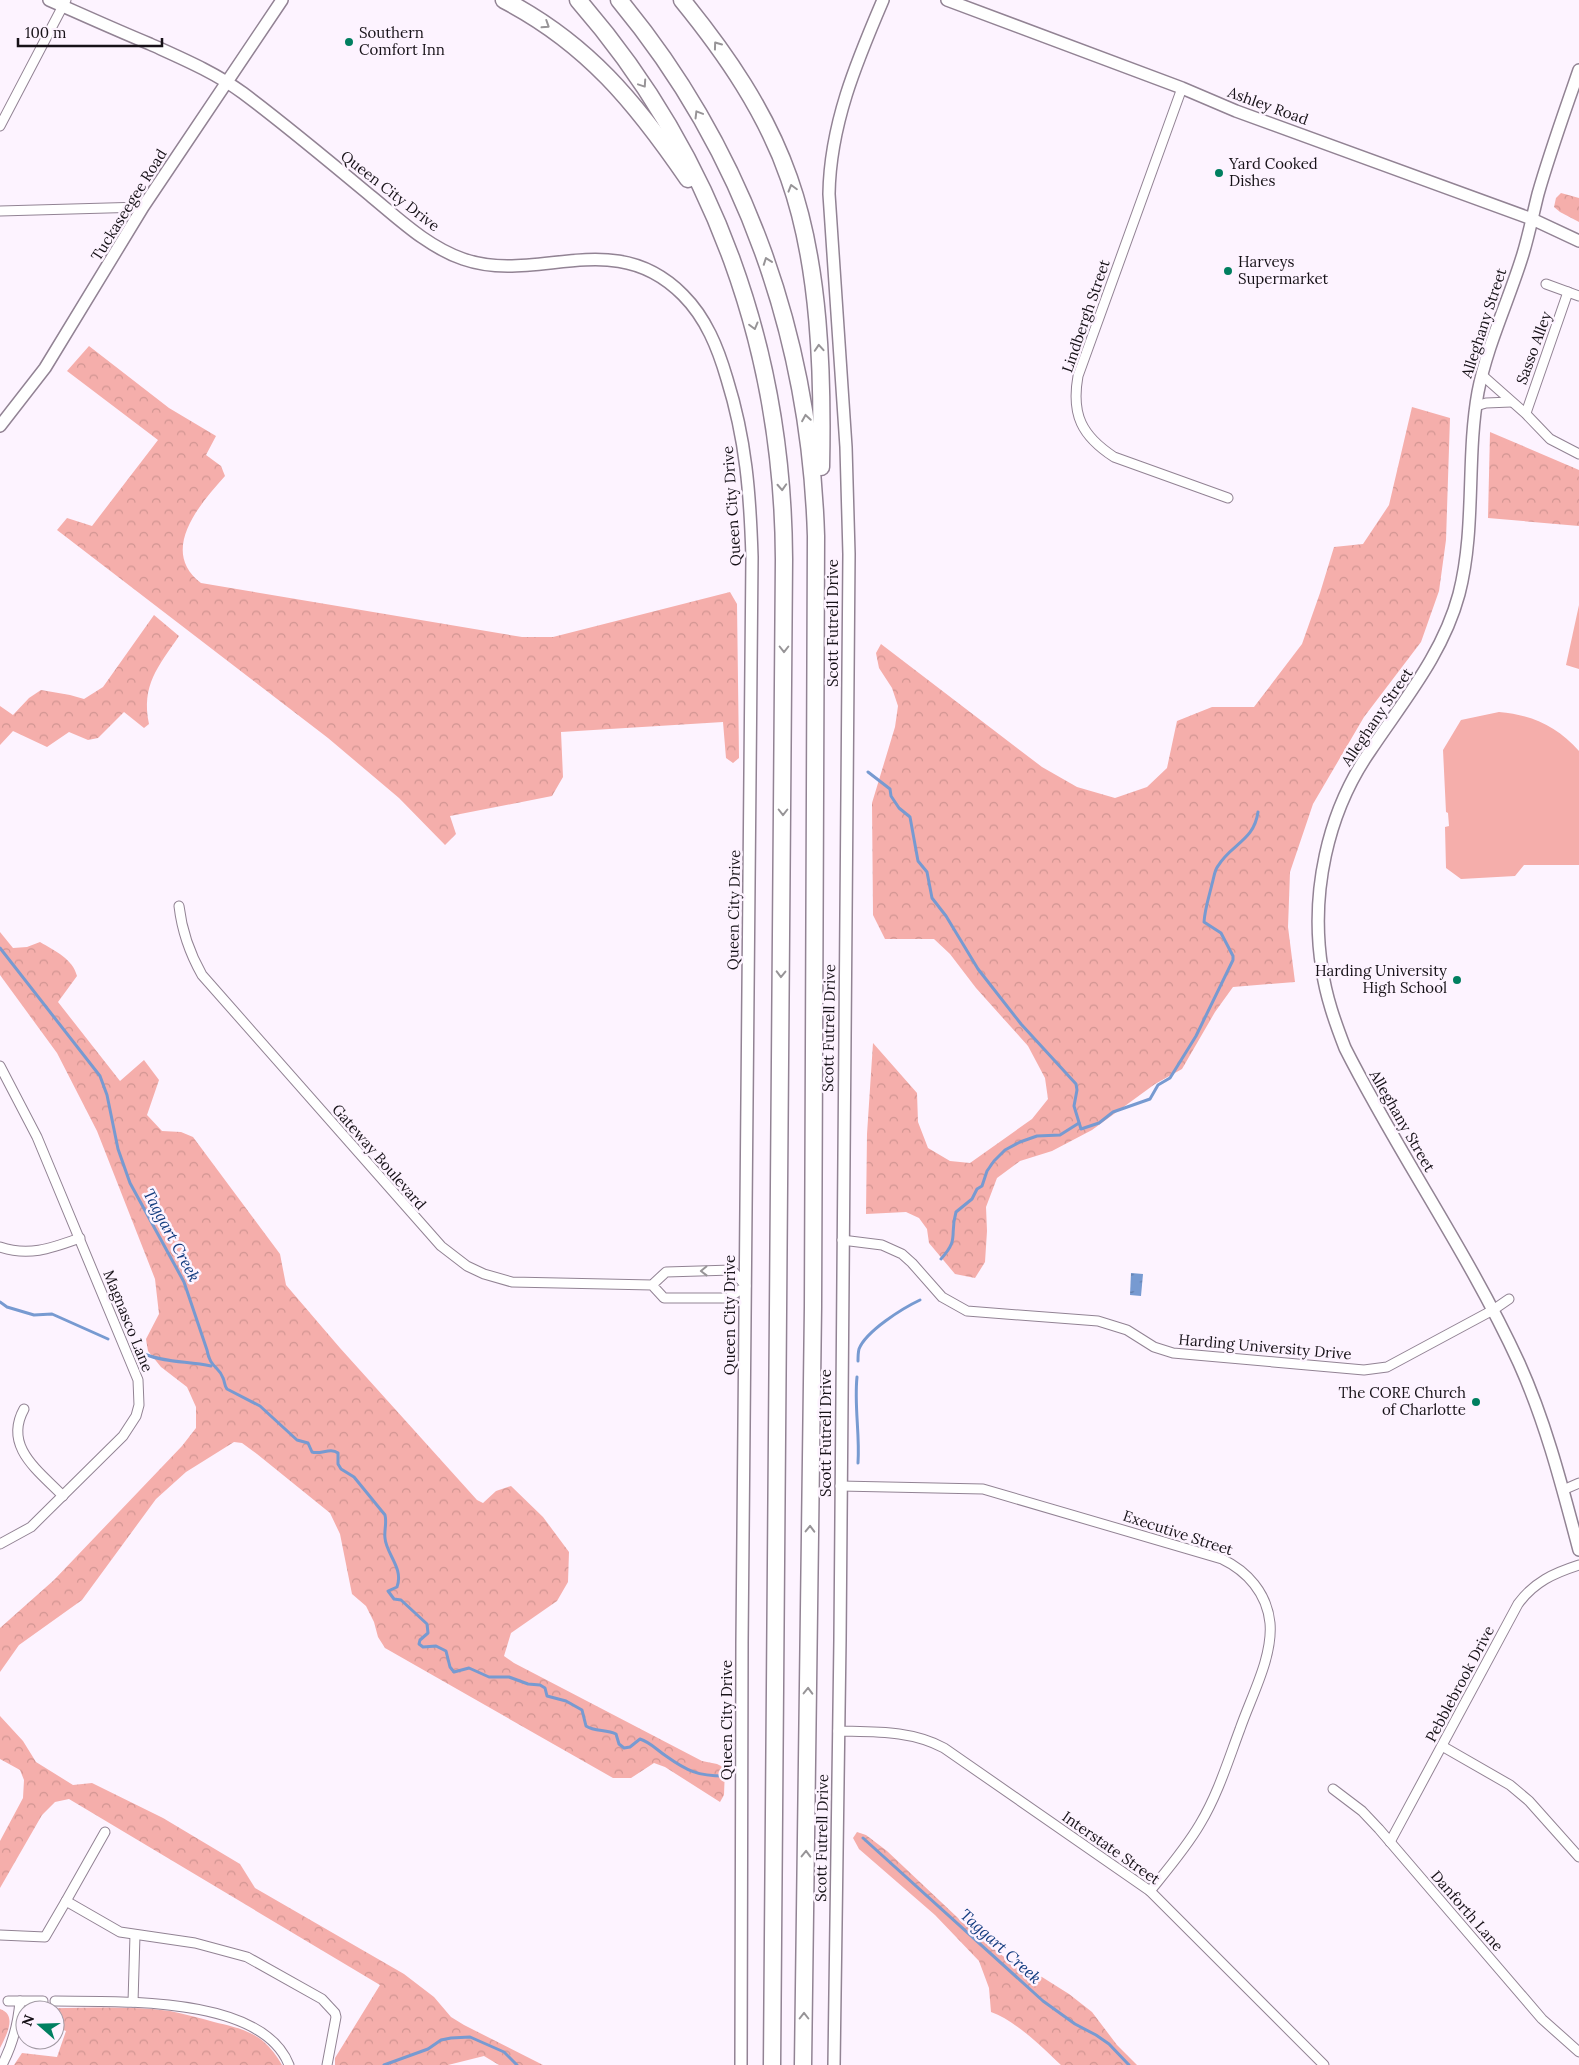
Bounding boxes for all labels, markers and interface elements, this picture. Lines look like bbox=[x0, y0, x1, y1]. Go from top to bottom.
scale bar bbox=[18, 15, 161, 47]
one-way arrow bbox=[541, 18, 550, 28]
text: 100 m bbox=[25, 23, 66, 42]
place label: Southern Comfort Inn bbox=[359, 23, 445, 59]
marker: Southern Comfort Inn bbox=[343, 36, 355, 48]
one-way arrow bbox=[714, 41, 723, 51]
one-way arrow bbox=[637, 78, 646, 87]
street label: Ashley Road bbox=[1224, 82, 1311, 129]
one-way arrow bbox=[694, 110, 704, 119]
street label: Tuckaseegee Road bbox=[87, 145, 171, 264]
street label: Queen City Drive bbox=[337, 146, 444, 235]
place label: Yard Cooked Dishes bbox=[1228, 154, 1318, 190]
marker: Yard Cooked Dishes bbox=[1213, 167, 1225, 179]
one-way arrow bbox=[788, 184, 798, 193]
place label: Harveys Supermarket bbox=[1238, 252, 1329, 288]
one-way arrow bbox=[763, 257, 773, 265]
street label: Lindbergh Street bbox=[1057, 257, 1114, 375]
marker: Harveys Supermarket bbox=[1222, 265, 1234, 277]
street label: Alleghany Street bbox=[1456, 265, 1510, 381]
street label: Sasso Alley bbox=[1512, 309, 1556, 387]
one-way arrow bbox=[748, 321, 759, 330]
one-way arrow bbox=[813, 344, 824, 352]
one-way arrow bbox=[802, 414, 812, 422]
street label: Queen City Drive bbox=[718, 445, 745, 567]
one-way arrow bbox=[777, 483, 788, 491]
street label: Scott Futrell Drive bbox=[823, 559, 842, 687]
one-way arrow bbox=[779, 646, 789, 653]
street label: Alleghany Street bbox=[1336, 664, 1417, 770]
one-way arrow bbox=[778, 808, 788, 816]
street label: Queen City Drive bbox=[723, 850, 744, 970]
place label: Harding University High School bbox=[1315, 961, 1447, 997]
street label: Scott Futrell Drive bbox=[818, 964, 839, 1092]
one-way arrow bbox=[776, 970, 786, 978]
marker: Harding University High School bbox=[1451, 974, 1463, 986]
street label: Alleghany Street bbox=[1365, 1066, 1439, 1175]
street label: Gateway Boulevard bbox=[328, 1100, 431, 1213]
water label: Taggart Creek bbox=[139, 1185, 205, 1285]
street label: Queen City Drive bbox=[720, 1255, 739, 1375]
one-way arrow bbox=[700, 1266, 708, 1276]
street label: Magnasco Lane bbox=[99, 1267, 158, 1375]
street label: Harding University Drive bbox=[1178, 1329, 1352, 1364]
street label: Scott Futrell Drive bbox=[816, 1369, 835, 1497]
place label: The CORE Church of Charlotte bbox=[1339, 1383, 1466, 1419]
marker: The CORE Church of Charlotte bbox=[1470, 1396, 1482, 1408]
street label: Executive Street bbox=[1121, 1506, 1236, 1559]
one-way arrow bbox=[805, 1525, 815, 1532]
street label: Pebblebrook Drive bbox=[1421, 1622, 1498, 1745]
street label: Queen City Drive bbox=[717, 1660, 736, 1780]
one-way arrow bbox=[803, 1687, 813, 1695]
street label: Scott Futrell Drive bbox=[811, 1774, 832, 1902]
street label: Interstate Street bbox=[1059, 1807, 1164, 1888]
one-way arrow bbox=[801, 1850, 811, 1858]
street label: Danforth Lane bbox=[1427, 1866, 1508, 1955]
water label: Taggart Creek bbox=[956, 1904, 1046, 1988]
north arrow bbox=[15, 2000, 65, 2050]
text: N bbox=[17, 2012, 38, 2029]
one-way arrow bbox=[799, 2012, 809, 2020]

